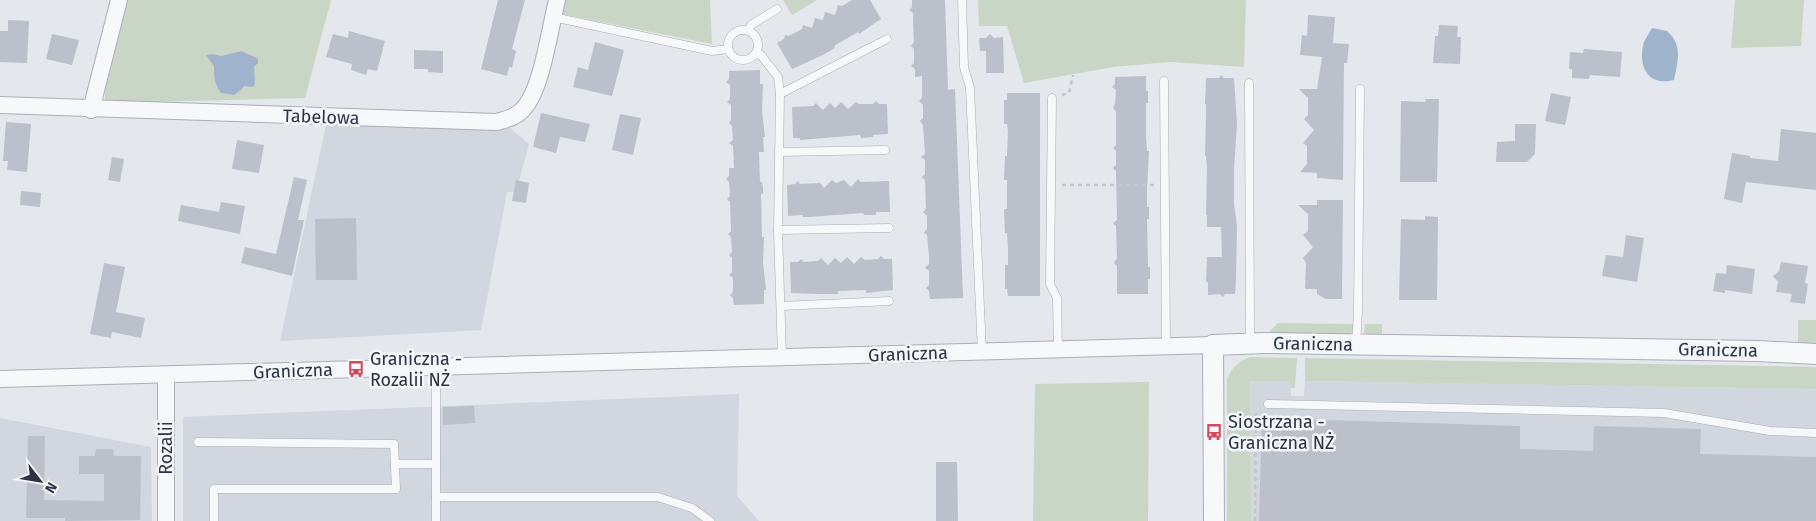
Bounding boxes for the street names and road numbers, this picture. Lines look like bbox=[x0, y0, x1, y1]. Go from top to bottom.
street label: Tabelowa bbox=[282, 105, 360, 129]
street label: Graniczna bbox=[1273, 332, 1353, 356]
street label: Graniczna bbox=[1678, 338, 1758, 362]
street label: Graniczna bbox=[868, 342, 948, 366]
street label: Graniczna bbox=[253, 359, 333, 383]
street label: Rozalii bbox=[155, 421, 177, 475]

